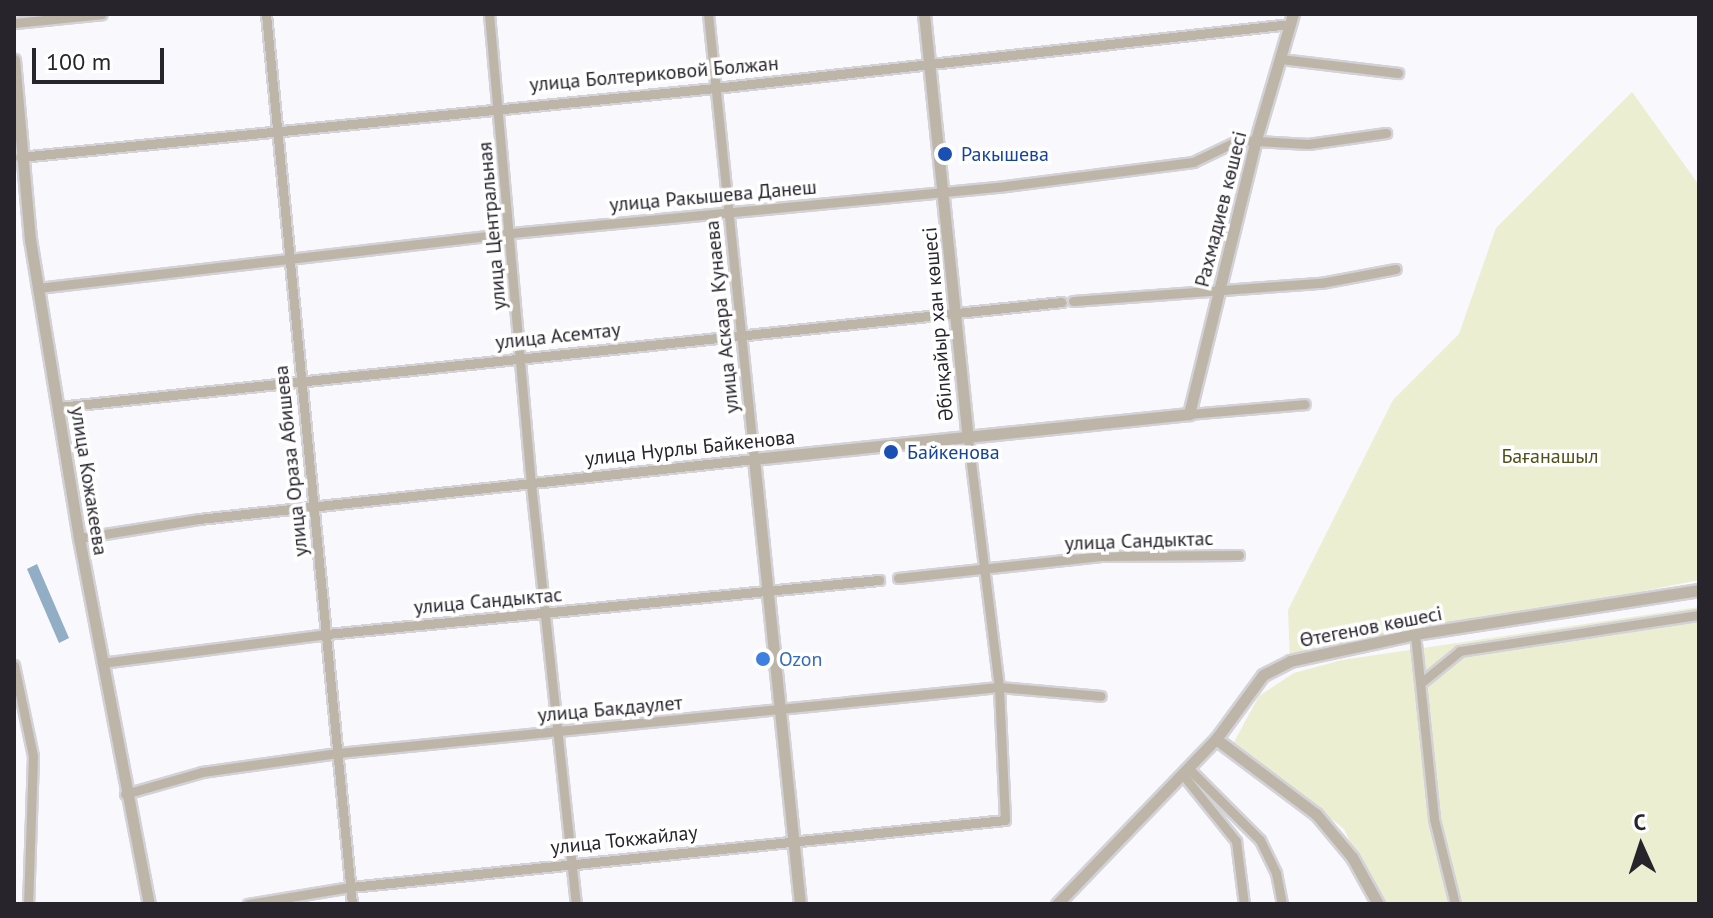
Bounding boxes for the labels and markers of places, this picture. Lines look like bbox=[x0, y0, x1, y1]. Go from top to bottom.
place label: Ракышева bbox=[961, 142, 1049, 166]
marker: Ракышева bbox=[936, 145, 954, 163]
place label: Байкенова bbox=[907, 440, 1000, 464]
marker: Байкенова bbox=[882, 443, 900, 461]
place label: Ozon bbox=[779, 647, 822, 671]
marker: Ozon bbox=[754, 650, 772, 668]

